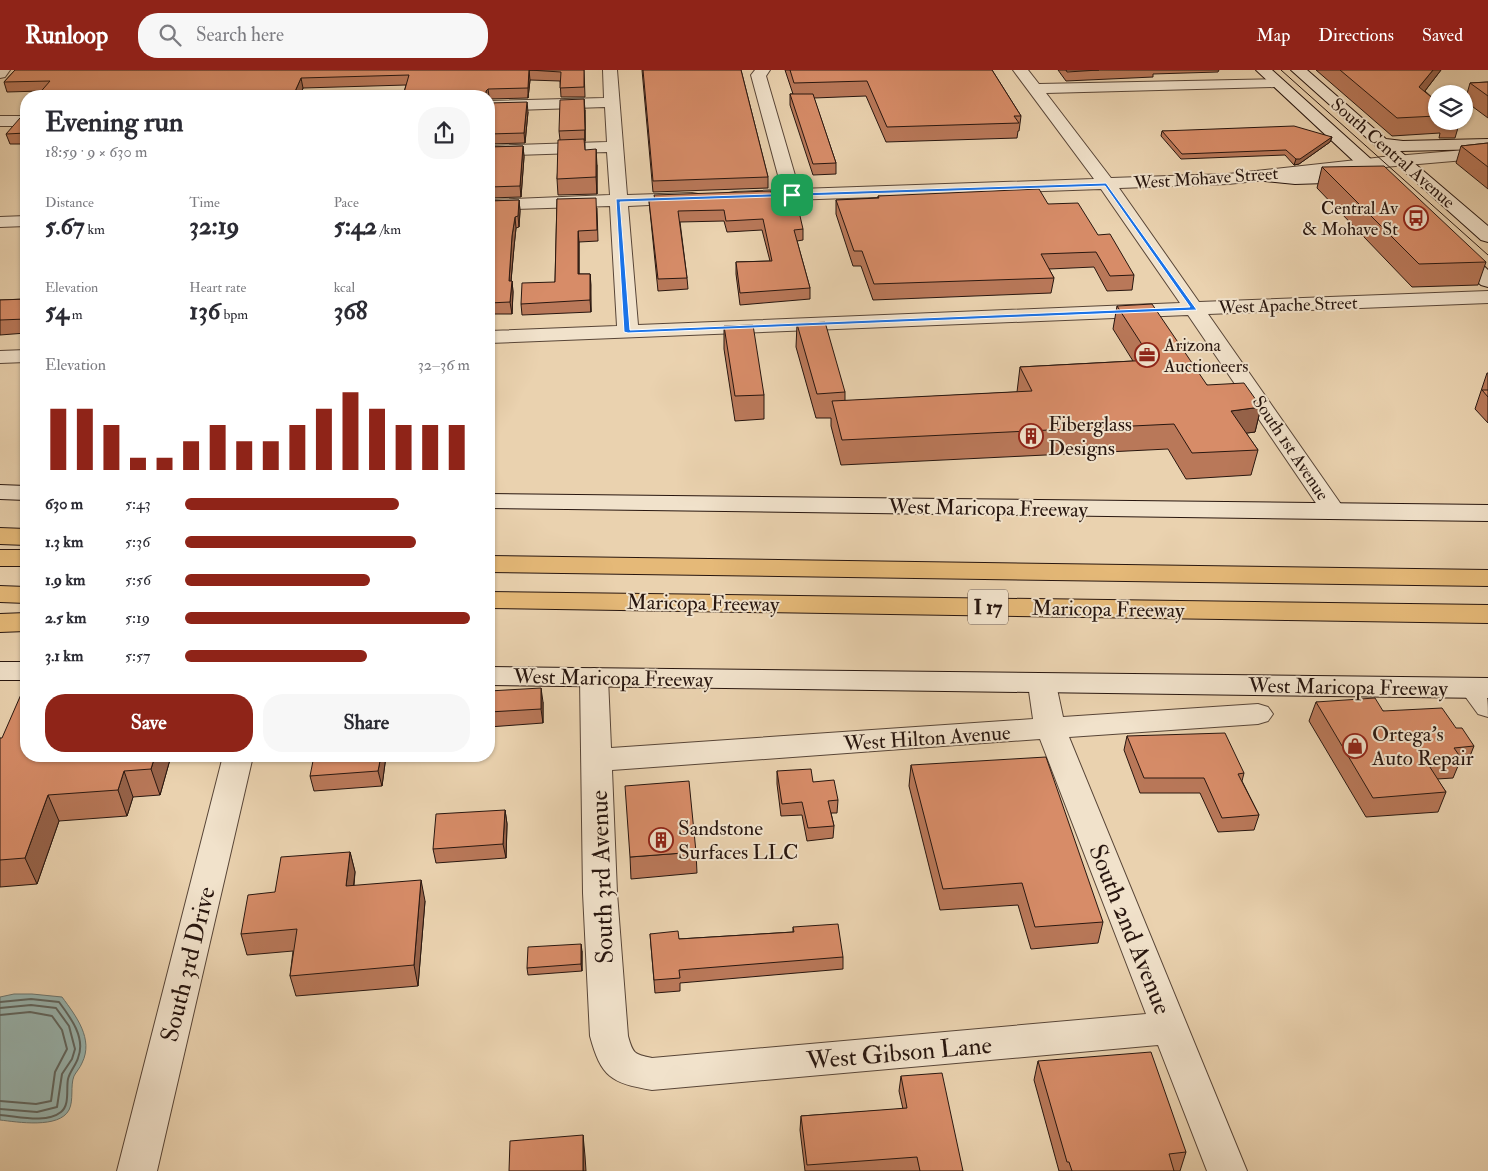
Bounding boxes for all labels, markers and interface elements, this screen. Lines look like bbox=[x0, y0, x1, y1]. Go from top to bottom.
search box bbox=[138, 13, 488, 58]
text: Runloop bbox=[25, 20, 108, 51]
icon: search bbox=[156, 21, 184, 49]
text: Search here bbox=[196, 23, 284, 47]
text: Map bbox=[1257, 24, 1290, 47]
text: Directions bbox=[1318, 24, 1394, 47]
text: Saved bbox=[1422, 24, 1463, 47]
map controls bbox=[1428, 85, 1473, 130]
button: layers bbox=[1428, 85, 1473, 130]
street label: South Central Avenue bbox=[1326, 93, 1460, 214]
text: Evening run bbox=[45, 105, 183, 140]
button: share bbox=[418, 107, 470, 159]
text: 18:59 · 9 × 630 m bbox=[45, 142, 147, 162]
street label: West Mohave Street bbox=[1132, 162, 1279, 195]
pin bbox=[771, 174, 813, 216]
icon: arrive bbox=[778, 181, 806, 209]
text: Distance bbox=[45, 194, 94, 211]
text: Time bbox=[189, 194, 220, 211]
text: Pace bbox=[334, 194, 359, 211]
place label: Central Av & Mohave St bbox=[1302, 197, 1398, 241]
bus stop icon: Central Av & Mohave St bbox=[1403, 205, 1429, 231]
text: 5.67 bbox=[45, 211, 85, 242]
text: 32:19 bbox=[189, 211, 239, 242]
text: 5:42 bbox=[334, 211, 377, 242]
text: km bbox=[85, 221, 105, 238]
text: /km bbox=[377, 221, 401, 238]
text: Elevation bbox=[45, 279, 98, 296]
text: Heart rate bbox=[189, 279, 246, 296]
text: kcal bbox=[334, 279, 355, 296]
street label: West Apache Street bbox=[1217, 292, 1358, 319]
text: 54 bbox=[45, 296, 69, 327]
text: 136 bbox=[189, 296, 220, 327]
text: 368 bbox=[334, 296, 368, 327]
text: m bbox=[69, 306, 83, 323]
text: bpm bbox=[220, 306, 248, 323]
place label: Arizona Auctioneers bbox=[1163, 334, 1248, 378]
office icon: Arizona Auctioneers bbox=[1134, 342, 1160, 368]
text: Elevation bbox=[45, 355, 106, 375]
text: 32–36 m bbox=[418, 355, 470, 375]
street label: South 1st Avenue bbox=[1247, 392, 1334, 505]
place label: Fiberglass Designs bbox=[1048, 411, 1132, 462]
building icon: Fiberglass Designs bbox=[1018, 423, 1044, 449]
street label: West Maricopa Freeway bbox=[887, 493, 1089, 524]
text: 630 m bbox=[45, 494, 83, 514]
text: 5:43 bbox=[125, 494, 151, 514]
text: 1.3 km bbox=[45, 532, 83, 552]
text: 5:36 bbox=[125, 532, 150, 552]
text: 1.9 km bbox=[45, 570, 85, 590]
text: 5:56 bbox=[125, 570, 151, 590]
street label: Maricopa Freeway bbox=[626, 589, 780, 618]
road number: I 17 bbox=[968, 590, 1008, 624]
street label: Maricopa Freeway bbox=[1031, 595, 1185, 624]
text: 2.5 km bbox=[45, 608, 86, 628]
text: 5:19 bbox=[125, 608, 150, 628]
text: 3.1 km bbox=[45, 646, 83, 666]
text: 5:57 bbox=[125, 646, 150, 666]
street label: West Maricopa Freeway bbox=[512, 663, 714, 694]
street label: West Maricopa Freeway bbox=[1247, 672, 1449, 703]
button: Save bbox=[45, 694, 253, 752]
button: Share bbox=[263, 694, 470, 752]
street label: West Hilton Avenue bbox=[841, 719, 1012, 758]
place label: Ortega's Auto Repair bbox=[1371, 721, 1474, 772]
shop icon: Ortega's Auto Repair bbox=[1342, 733, 1368, 759]
street label: South 3rd Avenue bbox=[584, 789, 621, 964]
place label: Sandstone Surfaces LLC bbox=[678, 815, 798, 866]
building icon: Sandstone Surfaces LLC bbox=[648, 827, 674, 853]
street label: South 2nd Avenue bbox=[1081, 840, 1178, 1019]
street label: South 3rd Drive bbox=[154, 884, 223, 1045]
street label: West Gibson Lane bbox=[804, 1030, 993, 1077]

